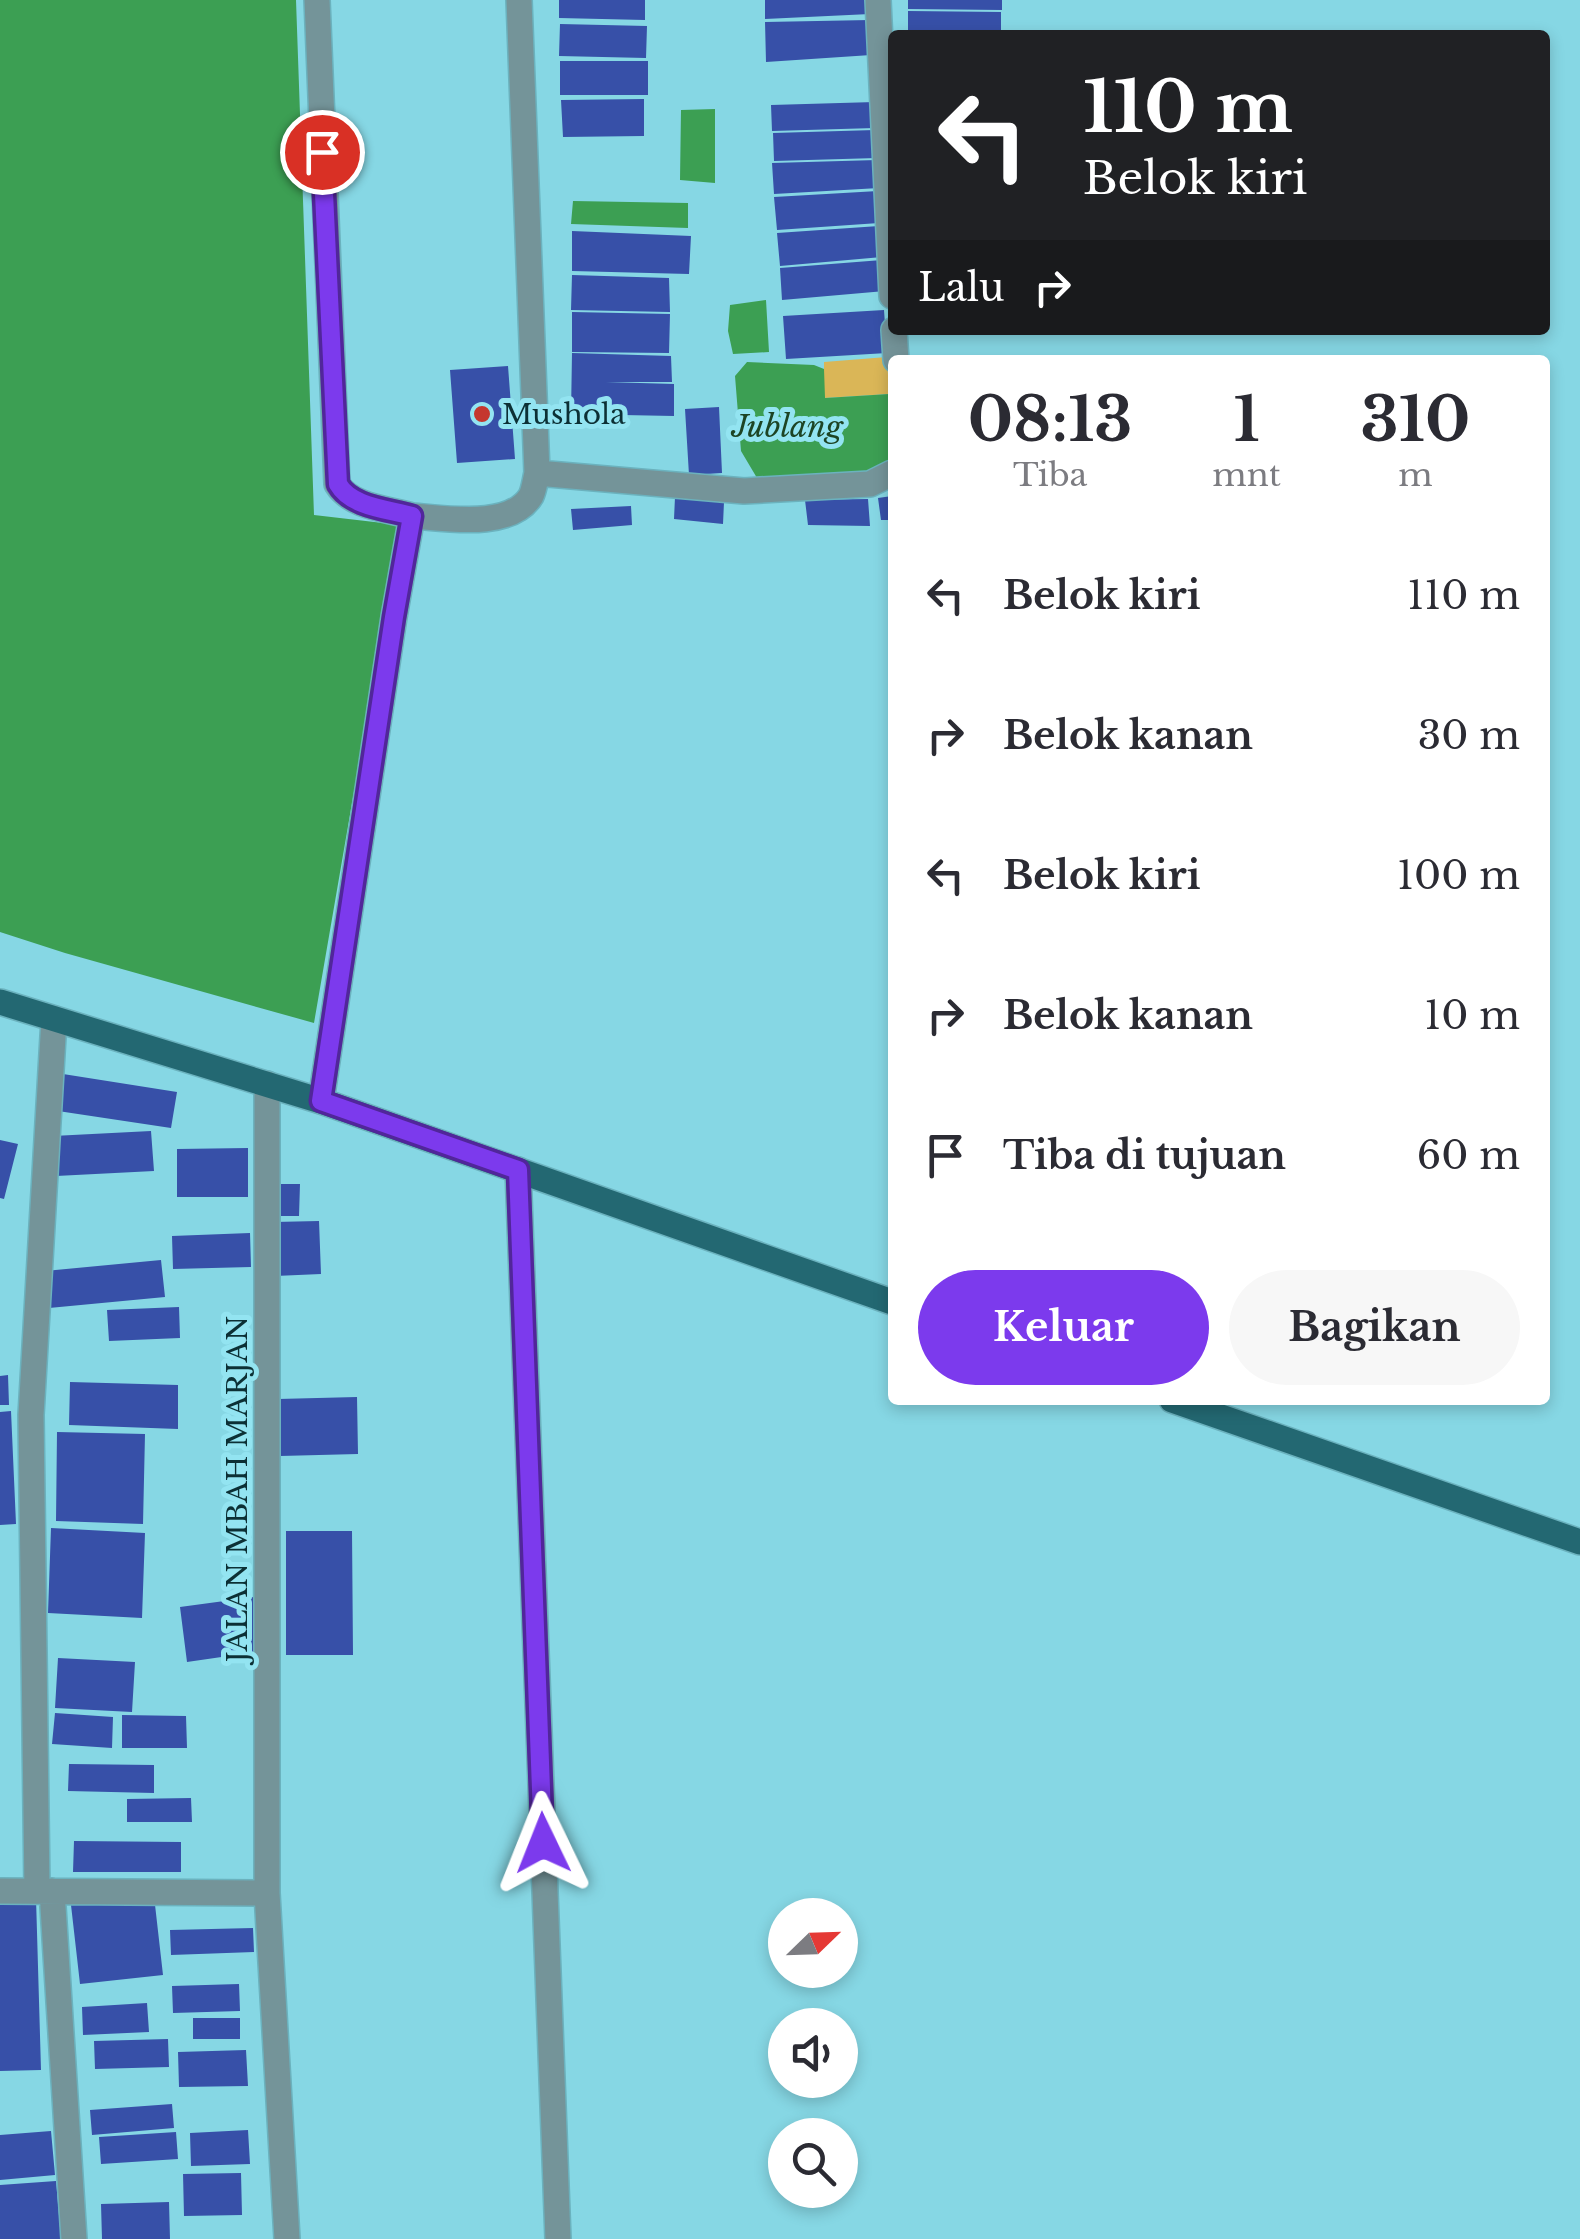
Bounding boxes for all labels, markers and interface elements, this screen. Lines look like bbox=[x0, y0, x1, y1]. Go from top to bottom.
text: 110 m bbox=[1083, 64, 1293, 151]
icon: left bbox=[918, 70, 1048, 200]
pin bbox=[280, 110, 365, 195]
icon: arrive bbox=[295, 125, 350, 180]
text: Belok kiri bbox=[1083, 150, 1307, 206]
icon: right bbox=[1025, 260, 1080, 315]
text: Lalu bbox=[918, 264, 1005, 311]
text: 08:13 bbox=[968, 383, 1133, 457]
text: 1 bbox=[1233, 383, 1260, 457]
text: 310 bbox=[1361, 383, 1470, 457]
place label: Mushola bbox=[502, 397, 626, 432]
marker: Mushola bbox=[471, 403, 493, 425]
water label: Jublang bbox=[731, 408, 844, 445]
text: Tiba bbox=[1013, 455, 1087, 495]
text: mnt bbox=[1212, 455, 1281, 495]
text: m bbox=[1398, 455, 1433, 495]
icon: left bbox=[918, 568, 973, 623]
text: Belok kiri bbox=[1003, 572, 1200, 619]
text: 110 m bbox=[1407, 572, 1520, 619]
icon: right bbox=[918, 708, 973, 763]
text: Belok kanan bbox=[1003, 712, 1253, 759]
text: 30 m bbox=[1418, 712, 1520, 759]
icon: left bbox=[918, 848, 973, 903]
text: Belok kiri bbox=[1003, 852, 1200, 899]
text: 100 m bbox=[1397, 852, 1520, 899]
icon: right bbox=[918, 988, 973, 1043]
text: Belok kanan bbox=[1003, 992, 1253, 1039]
text: 10 m bbox=[1424, 992, 1520, 1039]
icon: arrive bbox=[918, 1128, 973, 1183]
text: Tiba di tujuan bbox=[1003, 1132, 1286, 1179]
text: 60 m bbox=[1417, 1132, 1520, 1179]
button: Keluar bbox=[918, 1270, 1209, 1385]
button: Bagikan bbox=[1229, 1270, 1520, 1385]
street label: JALAN MBAH MARJAN bbox=[220, 1316, 255, 1666]
position arrow bbox=[491, 1791, 595, 1895]
north arrow bbox=[768, 1898, 858, 1988]
map controls bbox=[768, 1898, 858, 2208]
button: sound bbox=[768, 2008, 858, 2098]
button: search bbox=[768, 2118, 858, 2208]

